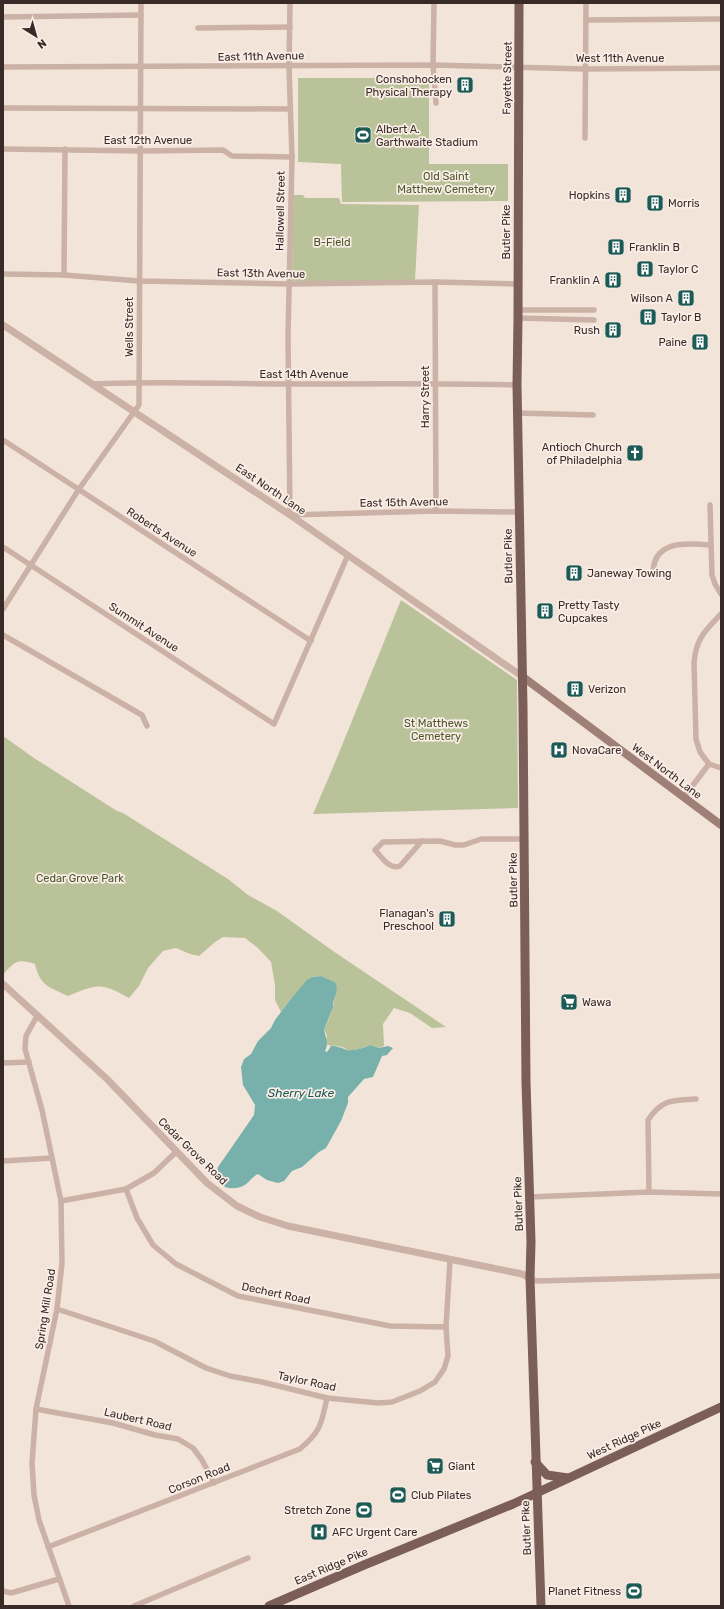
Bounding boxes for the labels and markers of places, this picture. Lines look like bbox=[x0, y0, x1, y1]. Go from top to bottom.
place label: Conshohocken Physical Therapy bbox=[365, 73, 452, 99]
building icon: Conshohocken Physical Therapy bbox=[455, 75, 475, 95]
place label: Albert A. Garthwaite Stadium bbox=[376, 123, 478, 149]
sports icon: Albert A. Garthwaite Stadium bbox=[353, 125, 373, 145]
building icon: Hopkins bbox=[613, 185, 633, 205]
place label: Hopkins bbox=[569, 189, 610, 202]
building icon: Morris bbox=[645, 193, 665, 213]
place label: Morris bbox=[668, 197, 700, 210]
building icon: Franklin B bbox=[606, 237, 626, 257]
place label: Franklin B bbox=[629, 241, 680, 254]
building icon: Taylor C bbox=[635, 259, 655, 279]
place label: Taylor C bbox=[658, 263, 698, 276]
building icon: Franklin A bbox=[603, 270, 623, 290]
place label: Franklin A bbox=[549, 274, 601, 287]
building icon: Wilson A bbox=[676, 288, 696, 308]
place label: Wilson A bbox=[630, 292, 674, 305]
building icon: Taylor B bbox=[638, 307, 658, 327]
place label: Taylor B bbox=[661, 311, 701, 324]
building icon: Rush bbox=[603, 320, 623, 340]
place label: Rush bbox=[574, 324, 600, 337]
building icon: Paine bbox=[690, 332, 710, 352]
place label: Paine bbox=[658, 336, 687, 349]
place label: Antioch Church of Philadelphia bbox=[542, 441, 622, 467]
church icon: Antioch Church of Philadelphia bbox=[625, 443, 645, 463]
building icon: Janeway Towing bbox=[564, 563, 584, 583]
place label: Janeway Towing bbox=[587, 567, 672, 580]
place label: Pretty Tasty Cupcakes bbox=[558, 599, 619, 625]
building icon: Pretty Tasty Cupcakes bbox=[535, 601, 555, 621]
building icon: Verizon bbox=[565, 679, 585, 699]
place label: Verizon bbox=[588, 683, 626, 696]
hospital icon: NovaCare bbox=[549, 740, 569, 760]
place label: NovaCare bbox=[572, 744, 621, 757]
place label: Flanagan's Preschool bbox=[379, 907, 434, 933]
building icon: Flanagan's Preschool bbox=[437, 909, 457, 929]
supermarket icon: Wawa bbox=[559, 992, 579, 1012]
place label: Wawa bbox=[582, 996, 611, 1009]
supermarket icon: Giant bbox=[425, 1456, 445, 1476]
place label: Giant bbox=[448, 1460, 476, 1473]
sports icon: Club Pilates bbox=[388, 1485, 408, 1505]
place label: Club Pilates bbox=[411, 1489, 472, 1502]
sports icon: Stretch Zone bbox=[354, 1500, 374, 1520]
place label: Stretch Zone bbox=[284, 1504, 351, 1517]
hospital icon: AFC Urgent Care bbox=[309, 1522, 329, 1542]
place label: AFC Urgent Care bbox=[332, 1526, 417, 1539]
sports icon: Planet Fitness bbox=[624, 1581, 644, 1601]
place label: Planet Fitness bbox=[548, 1585, 621, 1598]

